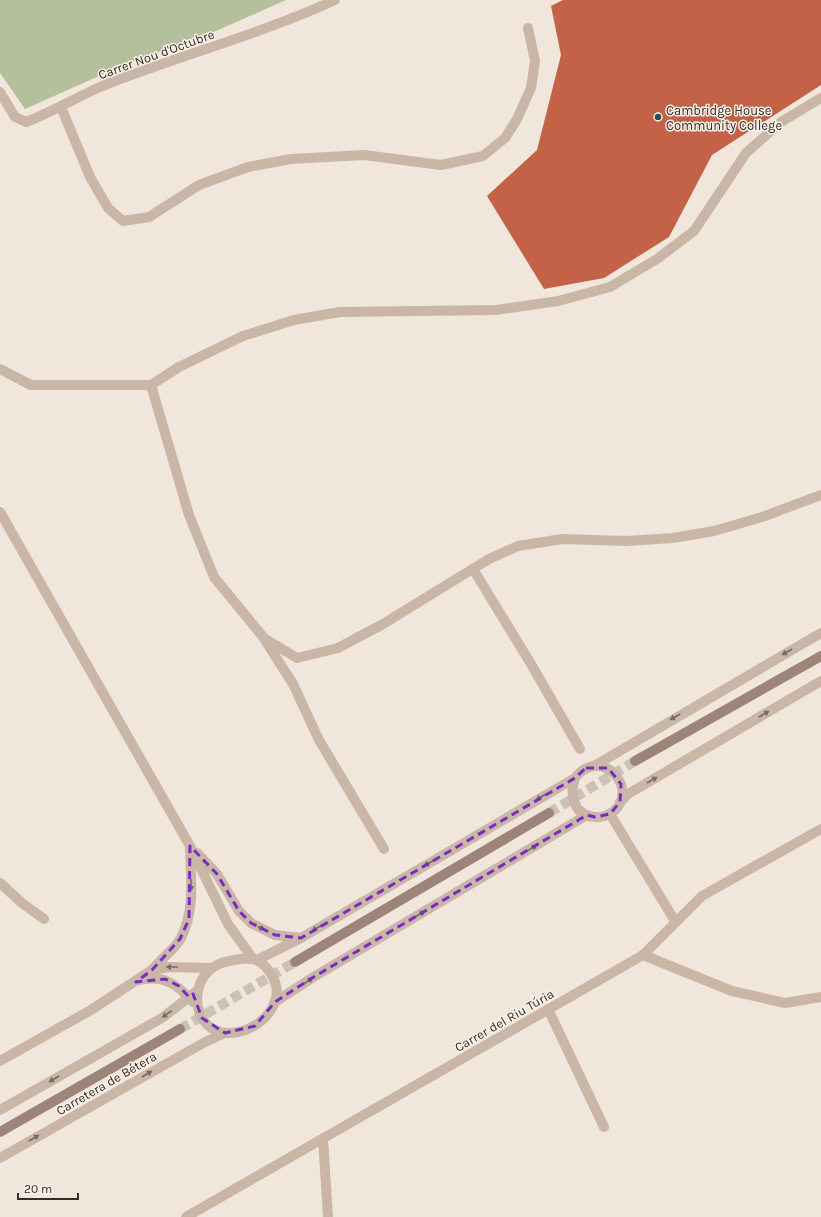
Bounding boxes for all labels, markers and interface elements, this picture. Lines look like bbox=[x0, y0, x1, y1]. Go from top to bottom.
street label: Carrer Nou d'Octubre bbox=[96, 26, 217, 82]
place label: Cambridge House Community College bbox=[666, 103, 782, 133]
marker: Cambridge House Community College bbox=[653, 112, 663, 122]
one-way arrow bbox=[781, 649, 793, 656]
one-way arrow bbox=[758, 711, 770, 718]
one-way arrow bbox=[669, 714, 681, 721]
one-way arrow bbox=[646, 776, 658, 783]
one-way arrow bbox=[536, 793, 546, 801]
one-way arrow bbox=[526, 845, 538, 852]
one-way arrow bbox=[423, 859, 435, 866]
one-way arrow bbox=[188, 879, 194, 892]
one-way arrow bbox=[414, 911, 426, 918]
one-way arrow bbox=[311, 925, 322, 932]
one-way arrow bbox=[257, 926, 269, 932]
one-way arrow bbox=[165, 964, 178, 970]
one-way arrow bbox=[303, 977, 313, 985]
street label: Carrer del Riu Túria bbox=[452, 986, 557, 1055]
one-way arrow bbox=[161, 1011, 172, 1018]
street label: Carretera de Bétera bbox=[53, 1049, 159, 1118]
one-way arrow bbox=[141, 1071, 153, 1078]
one-way arrow bbox=[48, 1076, 60, 1083]
one-way arrow bbox=[28, 1135, 40, 1142]
scale bar bbox=[18, 1175, 78, 1201]
text: 20 m bbox=[24, 1182, 52, 1196]

